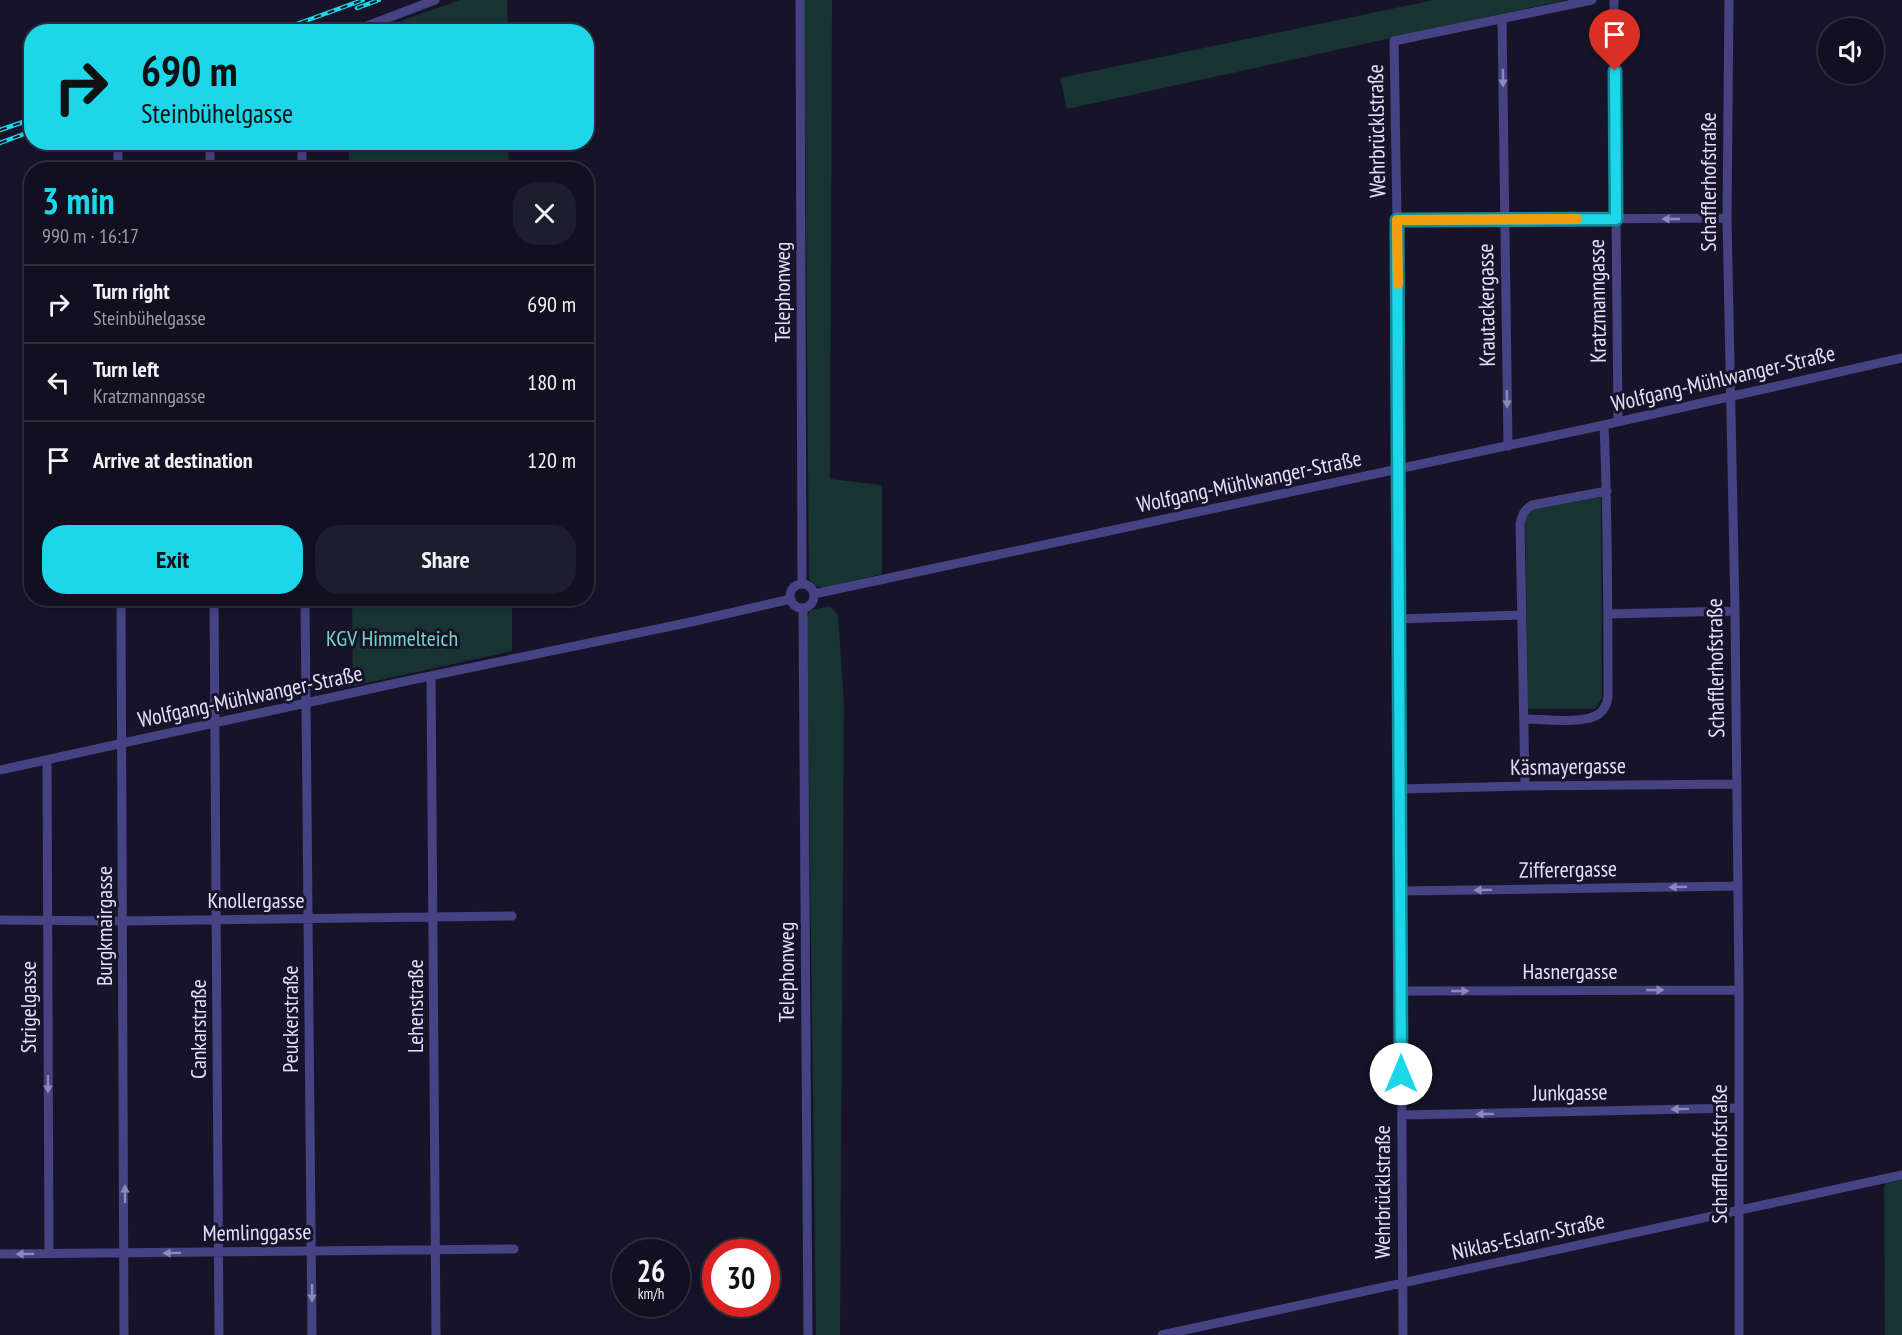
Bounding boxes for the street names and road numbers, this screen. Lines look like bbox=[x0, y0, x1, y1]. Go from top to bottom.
street label: Wehrbrücklstraße bbox=[1361, 64, 1391, 198]
street label: Schafflerhofstraße bbox=[1694, 112, 1722, 252]
street label: Kratzmanngasse bbox=[1582, 239, 1612, 363]
street label: Telephonweg bbox=[768, 242, 796, 342]
street label: Krautackergasse bbox=[1471, 243, 1501, 367]
street label: Wolfgang-Mühlwanger-Straße bbox=[1608, 339, 1838, 417]
street label: Wolfgang-Mühlwanger-Straße bbox=[1134, 444, 1364, 518]
street label: Schafflerhofstraße bbox=[1700, 598, 1730, 738]
street label: Wolfgang-Mühlwanger-Straße bbox=[135, 659, 365, 733]
street label: Käsmayergasse bbox=[1510, 751, 1626, 781]
street label: Zifferergasse bbox=[1519, 854, 1617, 884]
street label: Burgkmairgasse bbox=[90, 866, 118, 986]
street label: Knollergasse bbox=[207, 886, 305, 914]
street label: Telephonweg bbox=[772, 922, 800, 1022]
street label: Hasnergasse bbox=[1522, 957, 1618, 985]
street label: Lehenstraße bbox=[401, 959, 429, 1053]
street label: Strigelgasse bbox=[14, 961, 42, 1053]
street label: Peuckerstraße bbox=[276, 965, 304, 1073]
street label: Cankarstraße bbox=[184, 979, 212, 1079]
street label: Junkgasse bbox=[1531, 1077, 1608, 1107]
street label: Schafflerhofstraße bbox=[1705, 1084, 1733, 1224]
street label: Wehrbrücklstraße bbox=[1368, 1125, 1396, 1259]
street label: Niklas-Eslarn-Straße bbox=[1449, 1206, 1607, 1266]
street label: Memlinggasse bbox=[202, 1217, 312, 1247]

